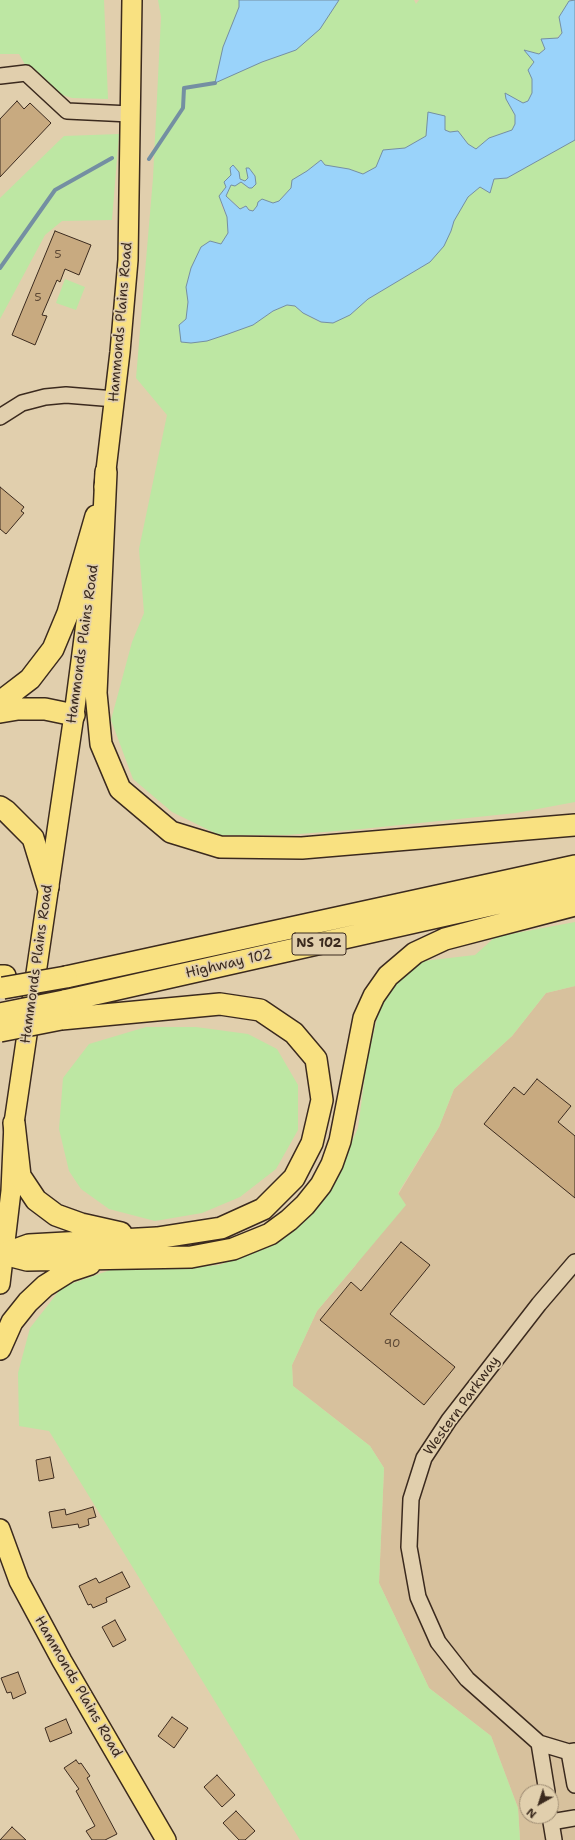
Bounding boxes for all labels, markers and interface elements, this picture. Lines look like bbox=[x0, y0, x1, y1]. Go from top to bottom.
street label: Hammonds Plains Road bbox=[106, 241, 136, 403]
house number: 5 bbox=[54, 248, 62, 262]
house number: 5 bbox=[34, 291, 42, 305]
street label: Hammonds Plains Road bbox=[64, 563, 102, 725]
street label: Hammonds Plains Road bbox=[18, 883, 56, 1045]
road number: NS 102 bbox=[292, 933, 346, 955]
street label: Highway 102 bbox=[184, 946, 274, 982]
house number: 90 bbox=[384, 1337, 400, 1351]
street label: Western Parkway bbox=[420, 1353, 504, 1459]
street label: Hammonds Plains Road bbox=[31, 1613, 125, 1761]
north arrow bbox=[519, 1784, 559, 1824]
text: N bbox=[524, 1804, 540, 1822]

